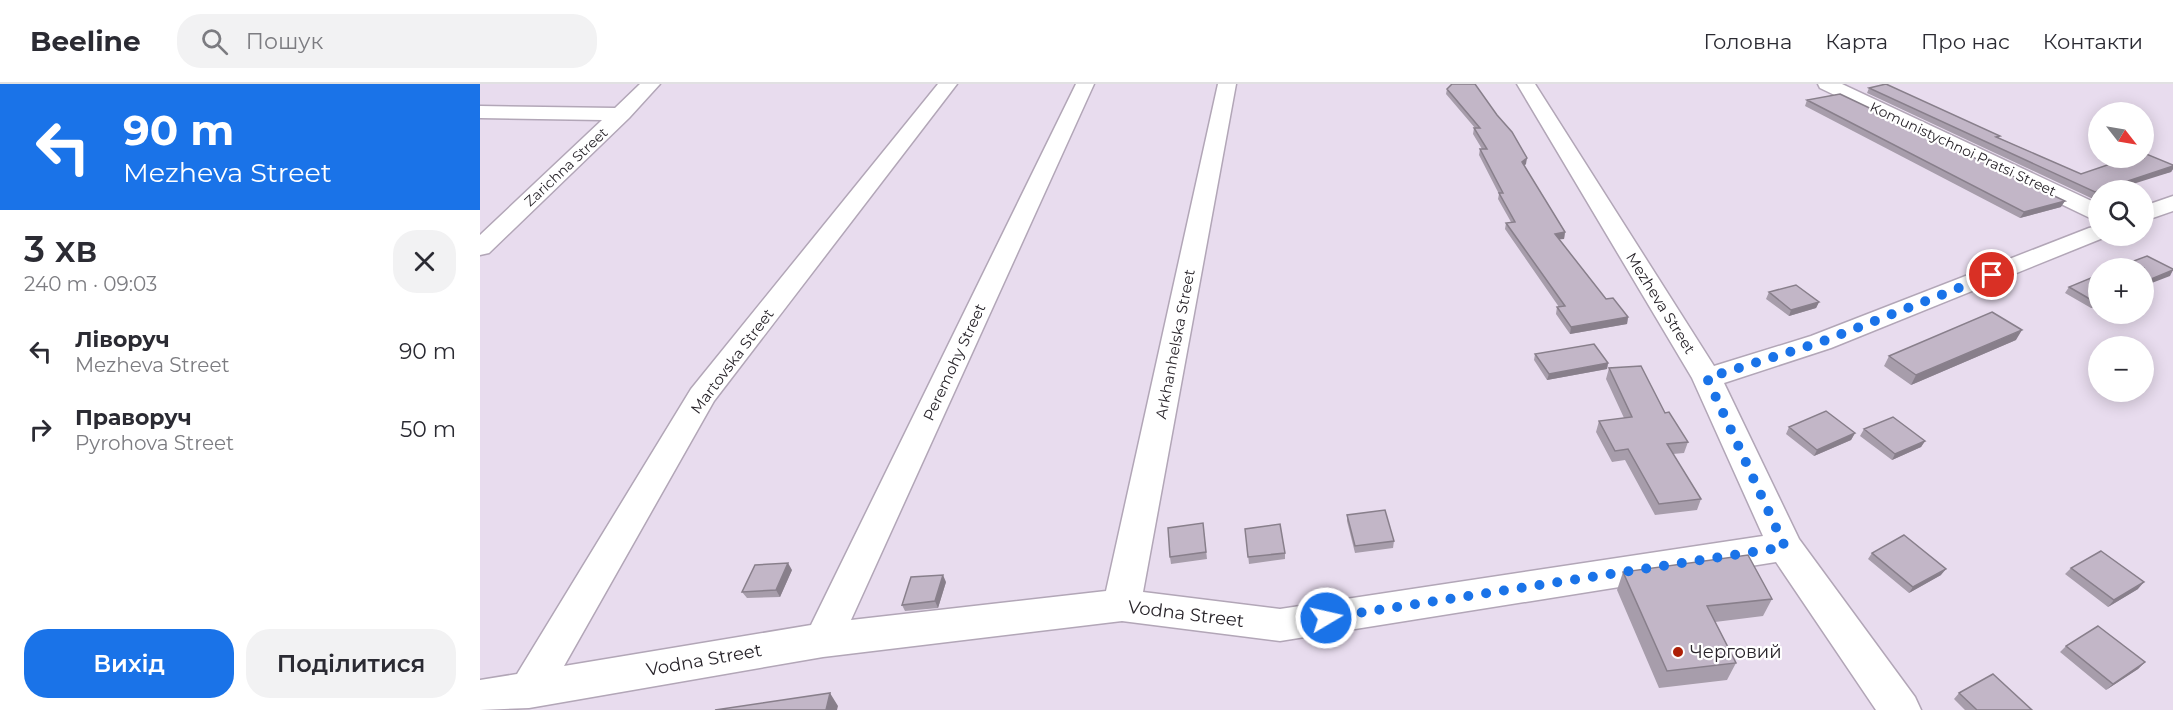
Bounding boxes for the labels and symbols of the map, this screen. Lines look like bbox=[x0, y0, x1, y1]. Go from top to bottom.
street label: Komunistychnoi Pratsi Street bbox=[1867, 98, 2059, 200]
north arrow bbox=[2088, 102, 2154, 168]
street label: Zarichna Street bbox=[521, 124, 612, 210]
street label: Mezheva Street bbox=[1622, 249, 1700, 357]
pin bbox=[1966, 249, 2017, 300]
street label: Arkhanhelska Street bbox=[1151, 267, 1199, 421]
street label: Peremohy Street bbox=[919, 300, 989, 424]
street label: Martovska Street bbox=[686, 305, 778, 417]
position arrow bbox=[1294, 586, 1358, 650]
street label: Vodna Street bbox=[1127, 596, 1245, 632]
street label: Vodna Street bbox=[644, 639, 764, 681]
place label: Черговий bbox=[1690, 641, 1782, 663]
marker: Черговий bbox=[1671, 645, 1685, 659]

